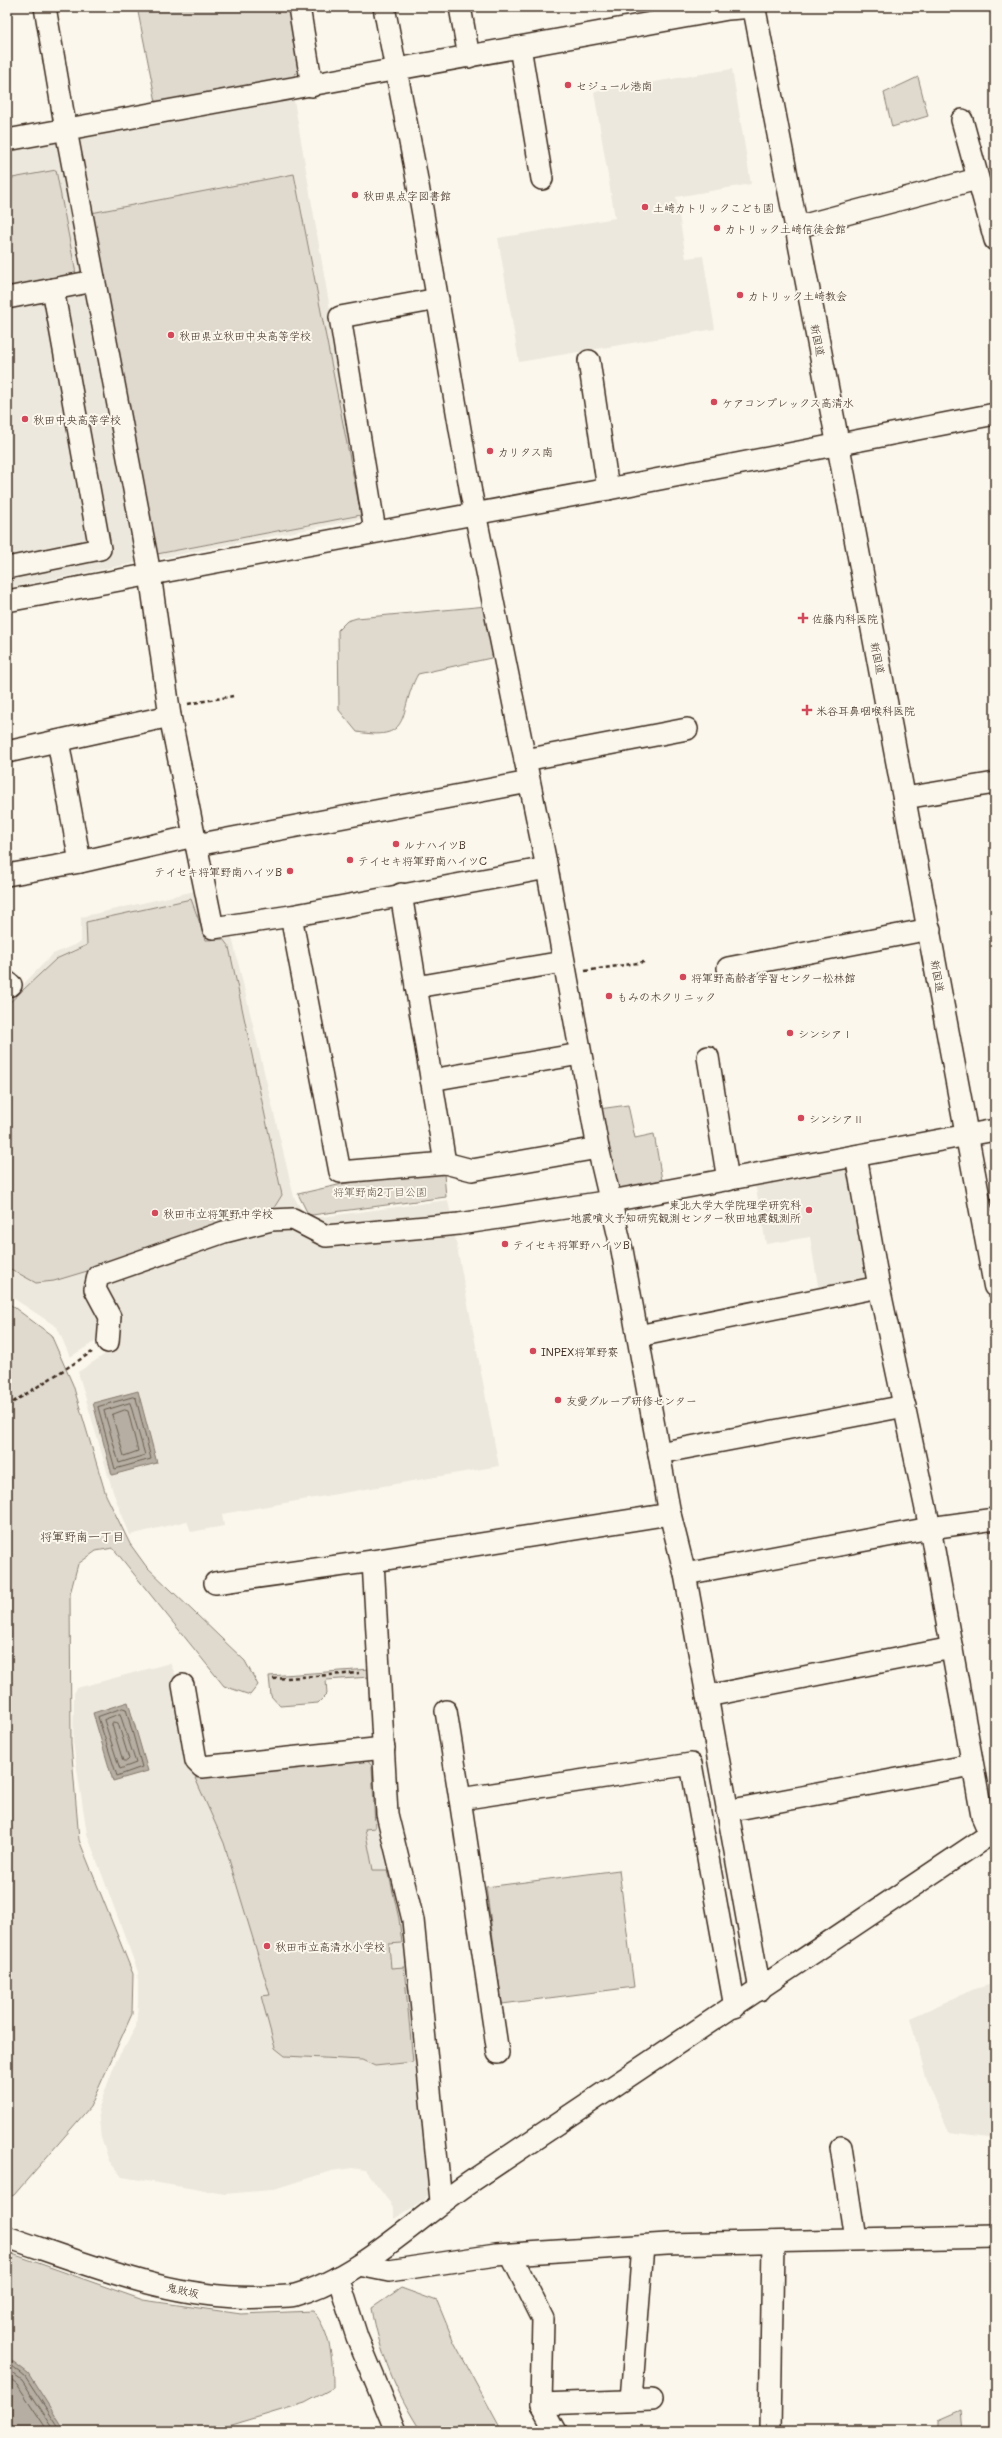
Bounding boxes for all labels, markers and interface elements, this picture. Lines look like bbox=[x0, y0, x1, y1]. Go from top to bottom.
place label: セジュール港南 bbox=[576, 78, 652, 93]
marker: セジュール港南 bbox=[563, 80, 573, 90]
place label: 秋田県点字図書館 bbox=[363, 188, 451, 203]
marker: 秋田県点字図書館 bbox=[350, 190, 360, 200]
place label: 土崎カトリックこども園 bbox=[653, 200, 774, 215]
marker: 土崎カトリックこども園 bbox=[640, 202, 650, 212]
place label: カトリック土崎信徒会館 bbox=[725, 221, 846, 236]
marker: カトリック土崎信徒会館 bbox=[712, 223, 722, 233]
place label: カトリック土崎教会 bbox=[748, 288, 847, 303]
marker: カトリック土崎教会 bbox=[735, 290, 745, 300]
street label: 新国道 bbox=[807, 322, 829, 358]
place label: 秋田県立秋田中央高等学校 bbox=[179, 328, 311, 343]
marker: 秋田県立秋田中央高等学校 bbox=[166, 330, 176, 340]
place label: ケアコンプレックス高清水 bbox=[722, 395, 854, 410]
marker: ケアコンプレックス高清水 bbox=[709, 397, 719, 407]
place label: 秋田中央高等学校 bbox=[33, 412, 121, 427]
marker: 秋田中央高等学校 bbox=[20, 414, 30, 424]
place label: カリタス南 bbox=[498, 444, 553, 459]
marker: カリタス南 bbox=[485, 446, 495, 456]
place label: 佐藤内科医院 bbox=[812, 611, 878, 626]
marker: 佐藤内科医院 bbox=[797, 612, 809, 624]
street label: 新国道 bbox=[867, 640, 889, 676]
place label: 米谷耳鼻咽喉科医院 bbox=[816, 703, 915, 718]
marker: 米谷耳鼻咽喉科医院 bbox=[801, 704, 813, 716]
place label: ルナハイツB bbox=[404, 837, 466, 852]
marker: ルナハイツB bbox=[391, 839, 401, 849]
place label: テイセキ将軍野南ハイツC bbox=[358, 853, 487, 868]
marker: テイセキ将軍野南ハイツC bbox=[345, 855, 355, 865]
place label: テイセキ将軍野南ハイツB bbox=[154, 864, 282, 879]
marker: テイセキ将軍野南ハイツB bbox=[285, 866, 295, 876]
street label: 新国道 bbox=[928, 958, 948, 994]
place label: 将軍野高齢者学習センター松林館 bbox=[691, 970, 856, 985]
marker: 将軍野高齢者学習センター松林館 bbox=[678, 972, 688, 982]
place label: もみの木クリニック bbox=[617, 989, 716, 1004]
marker: もみの木クリニック bbox=[604, 991, 614, 1001]
place label: シンシアⅠ bbox=[798, 1026, 853, 1041]
marker: シンシアⅠ bbox=[785, 1028, 795, 1038]
place label: シンシアⅡ bbox=[809, 1111, 864, 1126]
marker: シンシアⅡ bbox=[796, 1113, 806, 1123]
park label: 将軍野南2丁目公園 bbox=[333, 1184, 427, 1199]
place label: 東北大学大学院理学研究科 地震噴火予知研究観測センター秋田地震観測所 bbox=[570, 1197, 801, 1225]
marker: 東北大学大学院理学研究科 地震噴火予知研究観測センター秋田地震観測所 bbox=[804, 1205, 814, 1215]
place label: 秋田市立将軍野中学校 bbox=[163, 1206, 273, 1221]
marker: 秋田市立将軍野中学校 bbox=[150, 1208, 160, 1218]
place label: テイセキ将軍野ハイツB bbox=[513, 1237, 630, 1252]
marker: テイセキ将軍野ハイツB bbox=[500, 1239, 510, 1249]
place label: INPEX将軍野寮 bbox=[541, 1344, 618, 1359]
marker: INPEX将軍野寮 bbox=[528, 1346, 538, 1356]
place label: 友愛グループ研修センター bbox=[566, 1393, 697, 1408]
marker: 友愛グループ研修センター bbox=[553, 1395, 563, 1405]
district label: 将軍野南一丁目 bbox=[40, 1528, 124, 1544]
place label: 秋田市立高清水小学校 bbox=[275, 1939, 385, 1954]
marker: 秋田市立高清水小学校 bbox=[262, 1941, 272, 1951]
street label: 鬼敗坂 bbox=[165, 2279, 201, 2301]

